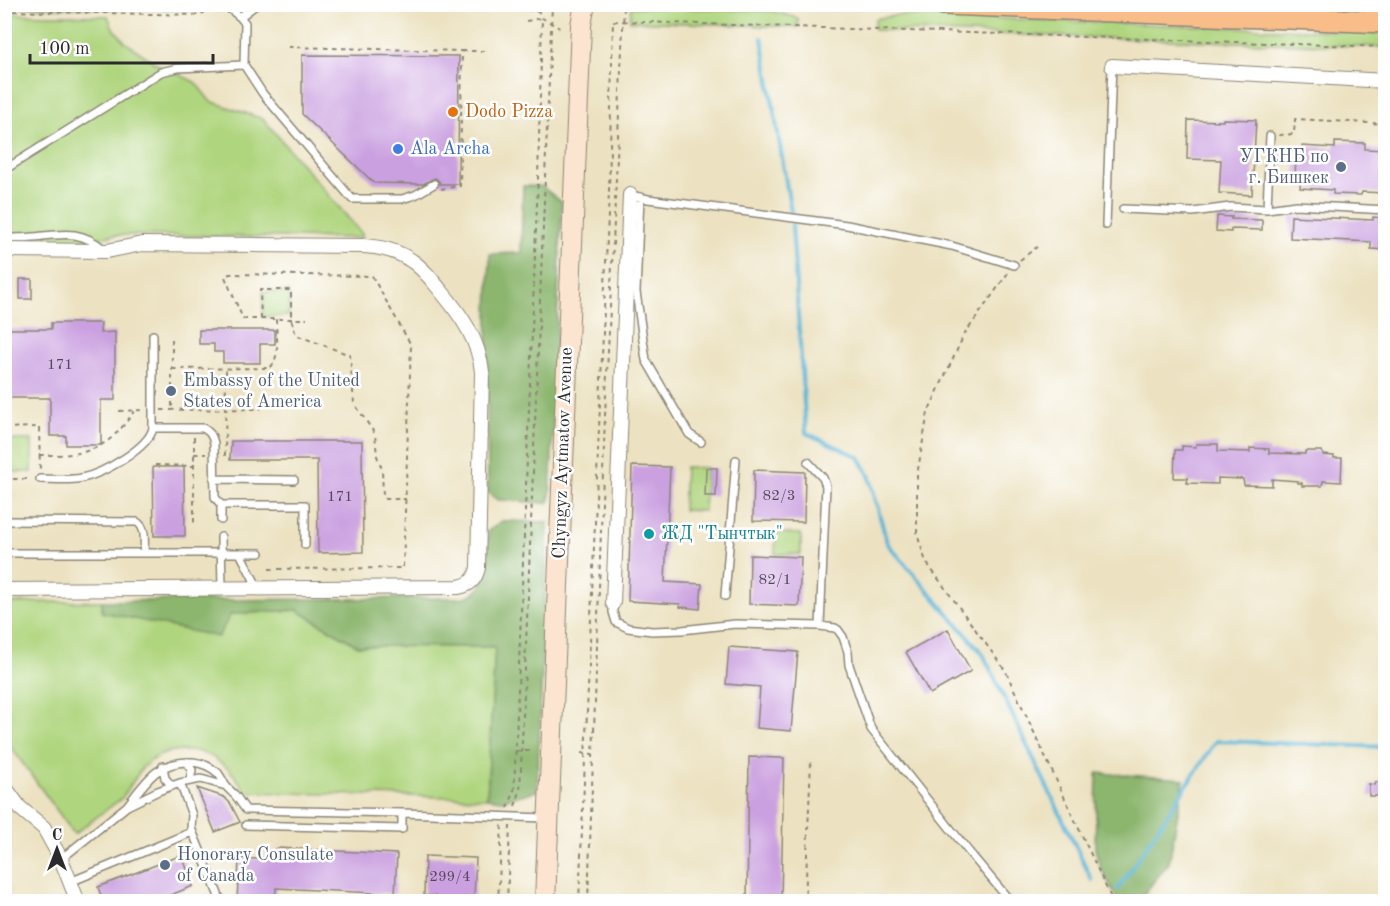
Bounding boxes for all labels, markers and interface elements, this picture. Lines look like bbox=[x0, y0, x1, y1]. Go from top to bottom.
scale bar bbox=[30, 27, 213, 65]
text: 100 m bbox=[39, 40, 90, 58]
place label: Dodo Pizza bbox=[465, 103, 553, 121]
marker: Dodo Pizza bbox=[446, 105, 460, 119]
place label: Ala Archa bbox=[410, 140, 490, 158]
marker: Ala Archa bbox=[391, 142, 405, 156]
place label: УГКНБ по г. Бишкек bbox=[1240, 148, 1329, 187]
marker: УГКНБ по г. Бишкек bbox=[1334, 160, 1348, 174]
street label: Chyngyz Aytmatov Avenue bbox=[550, 347, 576, 559]
house number: 171 bbox=[47, 358, 73, 373]
place label: Embassy of the United States of America bbox=[183, 372, 360, 411]
marker: Embassy of the United States of America bbox=[164, 384, 178, 398]
house number: 82/3 bbox=[763, 489, 795, 504]
house number: 171 bbox=[327, 490, 353, 505]
place label: ЖД "Тынчтык" bbox=[661, 525, 783, 543]
marker: ЖД "Тынчтык" bbox=[642, 527, 656, 541]
house number: 82/1 bbox=[759, 573, 791, 588]
north arrow bbox=[27, 819, 87, 879]
text: С bbox=[52, 828, 62, 844]
place label: Honorary Consulate of Canada bbox=[177, 846, 333, 885]
marker: Honorary Consulate of Canada bbox=[158, 858, 172, 872]
house number: 299/4 bbox=[429, 870, 471, 885]

